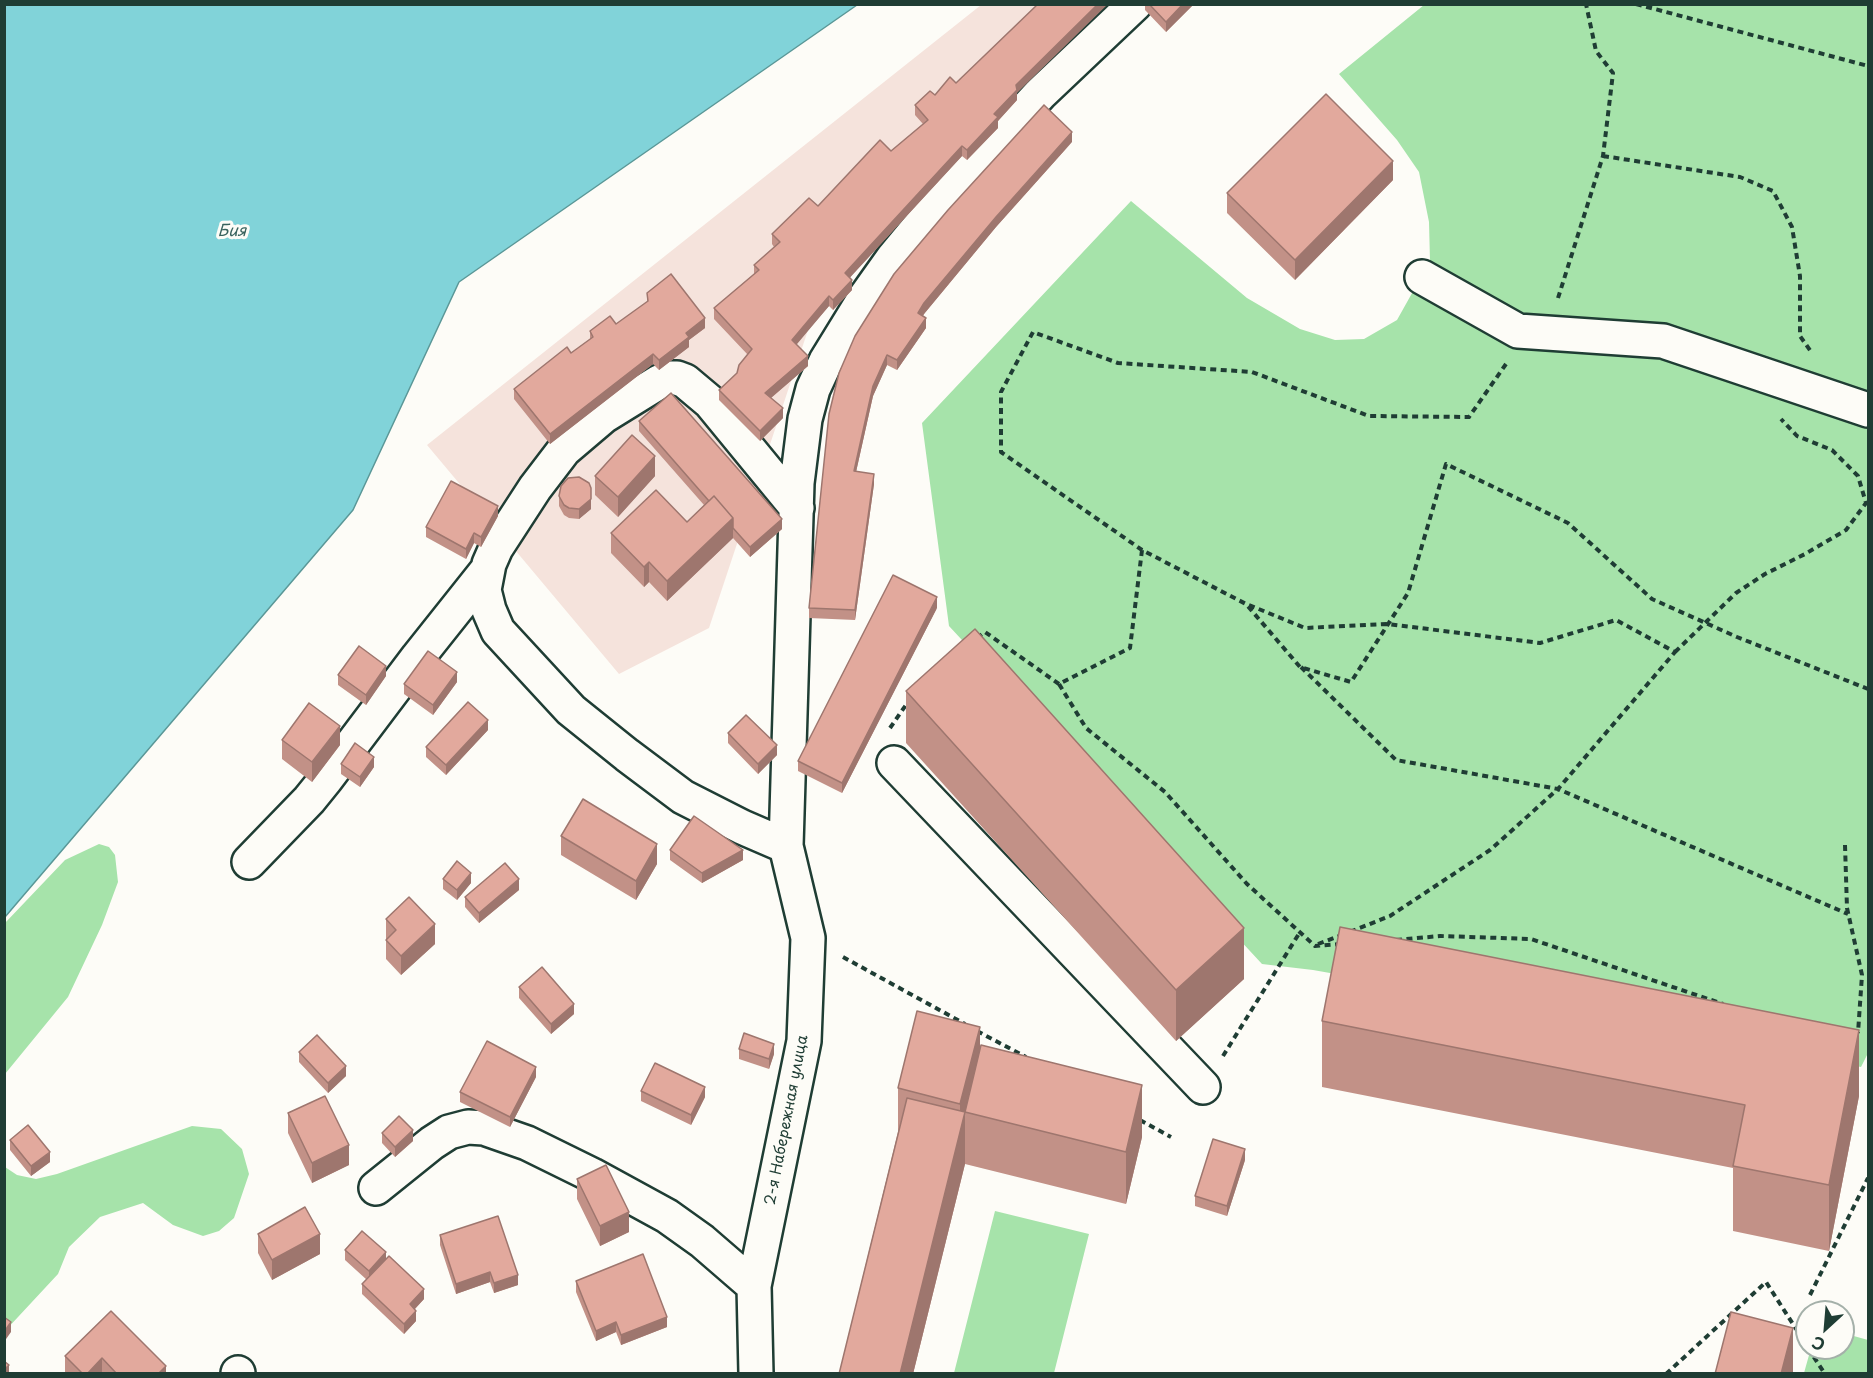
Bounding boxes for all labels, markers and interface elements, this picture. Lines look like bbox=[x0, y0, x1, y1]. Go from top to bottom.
water label: Бия bbox=[218, 222, 246, 242]
street label: 2-я Набережная улица bbox=[762, 1033, 812, 1207]
north arrow bbox=[1795, 1300, 1855, 1360]
text: С bbox=[1807, 1331, 1829, 1358]

